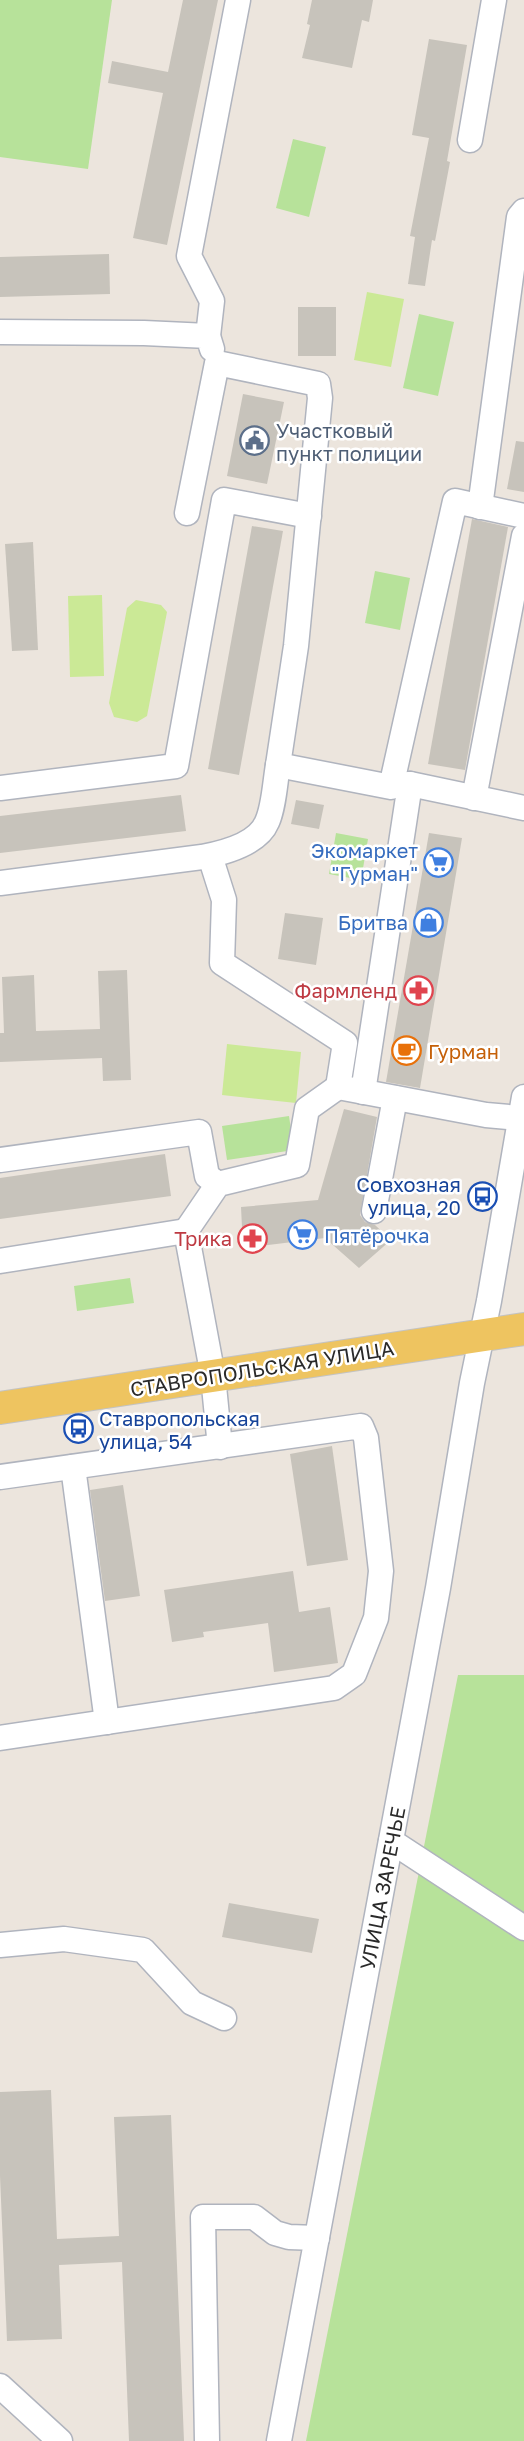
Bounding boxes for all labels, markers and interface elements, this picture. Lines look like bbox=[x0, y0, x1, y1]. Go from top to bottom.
place label: Участковый пункт полиции bbox=[276, 418, 422, 465]
public building icon: Участковый пункт полиции bbox=[239, 425, 271, 457]
place label: Экомаркет "Гурман" bbox=[311, 838, 418, 885]
supermarket icon: Экомаркет "Гурман" bbox=[423, 846, 455, 878]
shop icon: Бритва bbox=[413, 906, 445, 938]
place label: Бритва bbox=[338, 910, 408, 934]
pharmacy icon: Фармленд bbox=[402, 974, 434, 1006]
place label: Фармленд bbox=[294, 978, 397, 1002]
cafe icon: Гурман bbox=[391, 1035, 423, 1067]
place label: Гурман bbox=[428, 1039, 499, 1063]
place label: Совхозная улица, 20 bbox=[356, 1172, 461, 1219]
bus stop icon: Совхозная улица, 20 bbox=[466, 1180, 498, 1212]
supermarket icon: Пятёрочка bbox=[287, 1219, 319, 1251]
pharmacy icon: Трика bbox=[237, 1222, 269, 1254]
place label: Пятёрочка bbox=[324, 1223, 430, 1247]
place label: Трика bbox=[174, 1226, 232, 1250]
street label: СТАВРОПОЛЬСКАЯ УЛИЦА bbox=[128, 1335, 396, 1401]
place label: Ставропольская улица, 54 bbox=[99, 1406, 260, 1453]
bus stop icon: Ставропольская улица, 54 bbox=[62, 1413, 94, 1445]
street label: УЛИЦА ЗАРЕЧЬЕ bbox=[354, 1804, 410, 1972]

